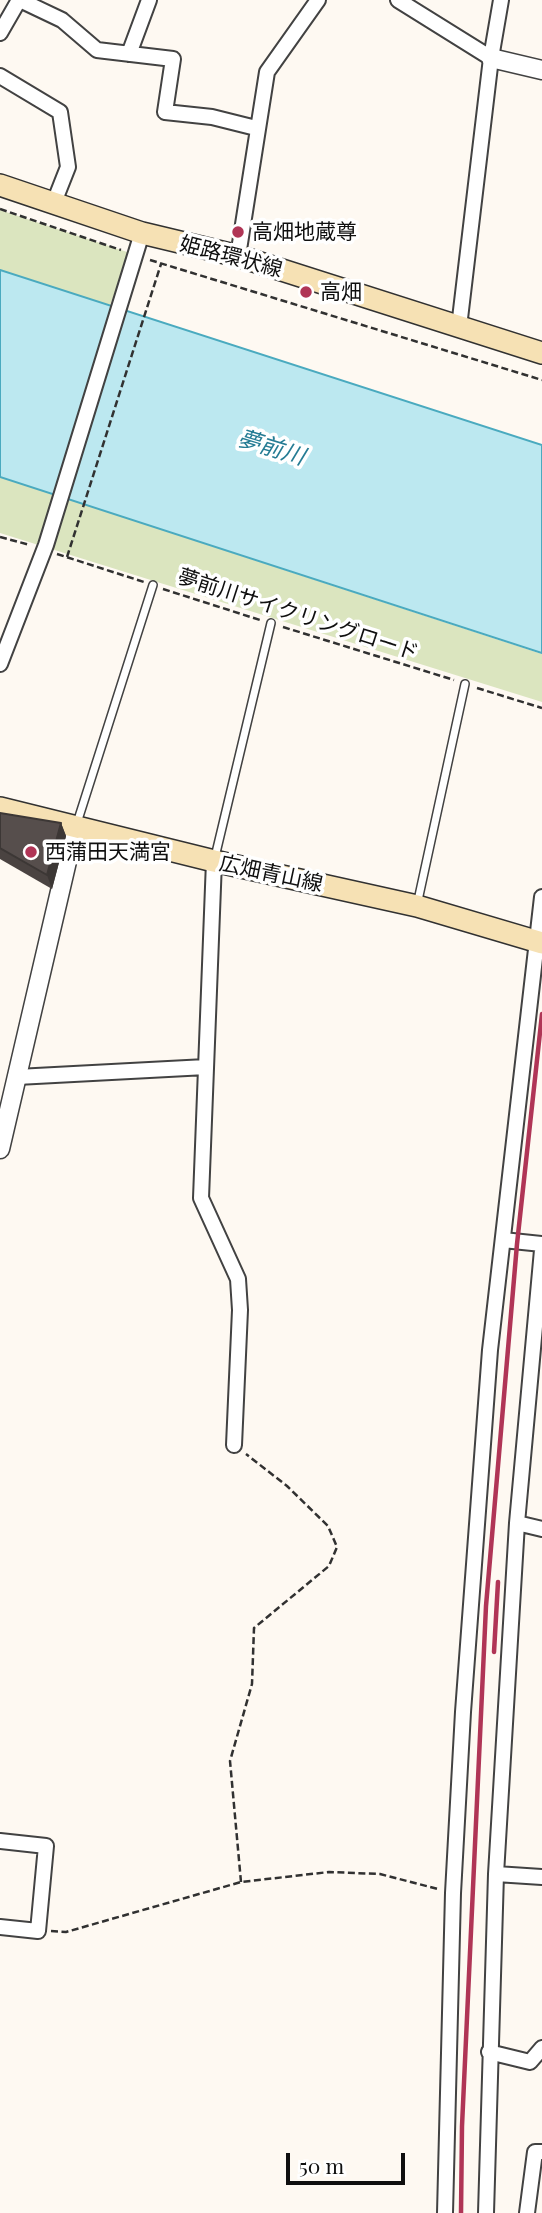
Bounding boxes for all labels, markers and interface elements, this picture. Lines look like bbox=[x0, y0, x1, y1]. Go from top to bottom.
place label: 高畑地蔵尊 bbox=[252, 219, 357, 245]
marker: 高畑地蔵尊 bbox=[230, 224, 246, 240]
street label: 姫路環状線 bbox=[177, 231, 285, 283]
place label: 高畑 bbox=[320, 279, 362, 305]
marker: 高畑 bbox=[298, 284, 314, 300]
water label: 夢前川 bbox=[234, 425, 308, 471]
street label: 夢前川サイクリングロード bbox=[174, 564, 422, 666]
place label: 西蒲田天満宮 bbox=[45, 839, 171, 865]
marker: 西蒲田天満宮 bbox=[23, 844, 39, 860]
street label: 広畑青山線 bbox=[217, 851, 325, 897]
scale bar bbox=[290, 2140, 409, 2184]
text: 50 m bbox=[299, 2151, 344, 2179]

